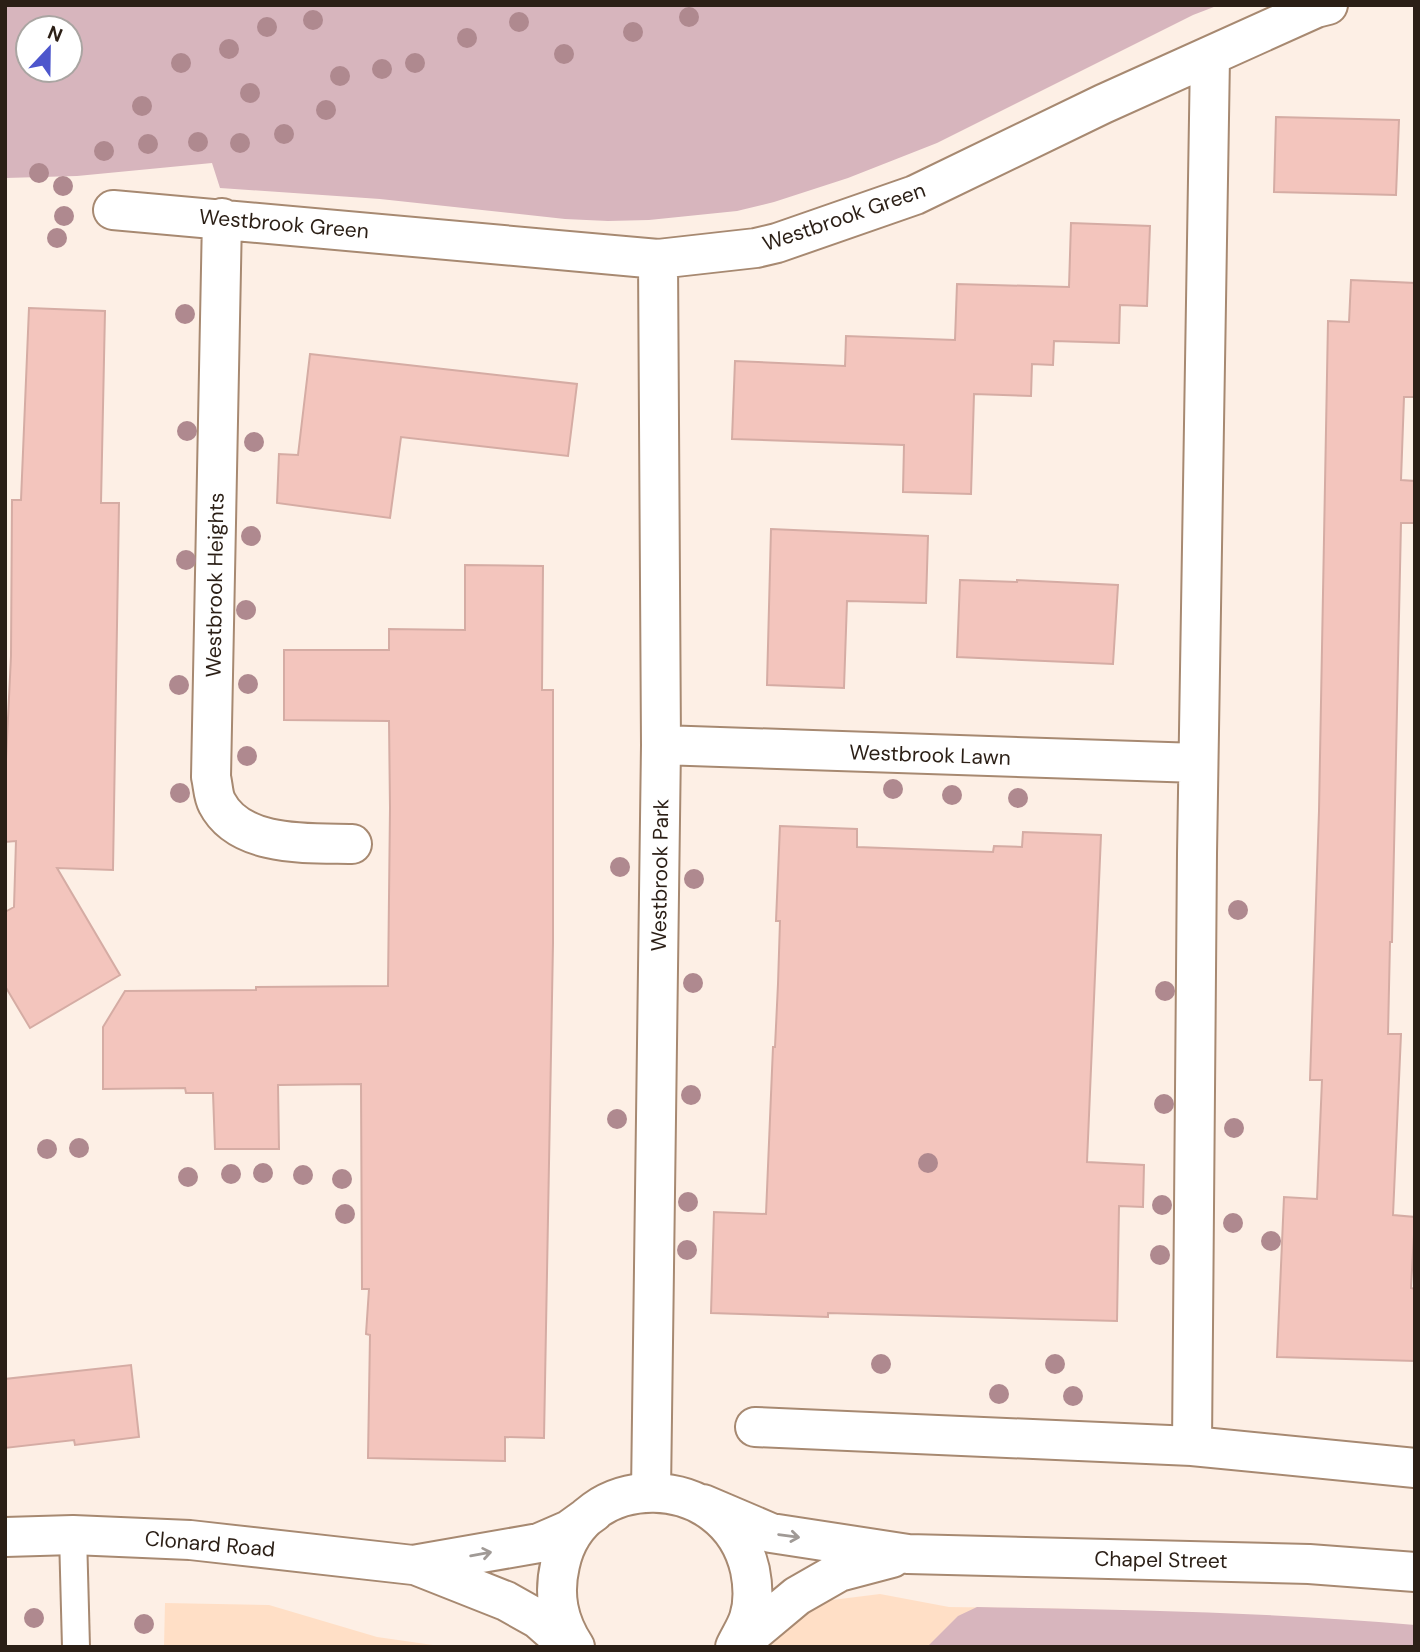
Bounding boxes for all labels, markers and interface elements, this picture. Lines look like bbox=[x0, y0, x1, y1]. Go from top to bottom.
north arrow bbox=[14, 14, 84, 84]
text: N bbox=[44, 20, 66, 48]
street label: Westbrook Green bbox=[759, 176, 929, 258]
street label: Westbrook Green bbox=[198, 203, 370, 245]
street label: Westbrook Heights bbox=[199, 492, 231, 678]
street label: Westbrook Lawn bbox=[849, 738, 1011, 772]
street label: Westbrook Park bbox=[645, 798, 675, 952]
street label: Clonard Road bbox=[144, 1524, 276, 1564]
one-way arrow bbox=[778, 1530, 800, 1543]
street label: Chapel Street bbox=[1094, 1545, 1228, 1575]
one-way arrow bbox=[469, 1546, 492, 1560]

